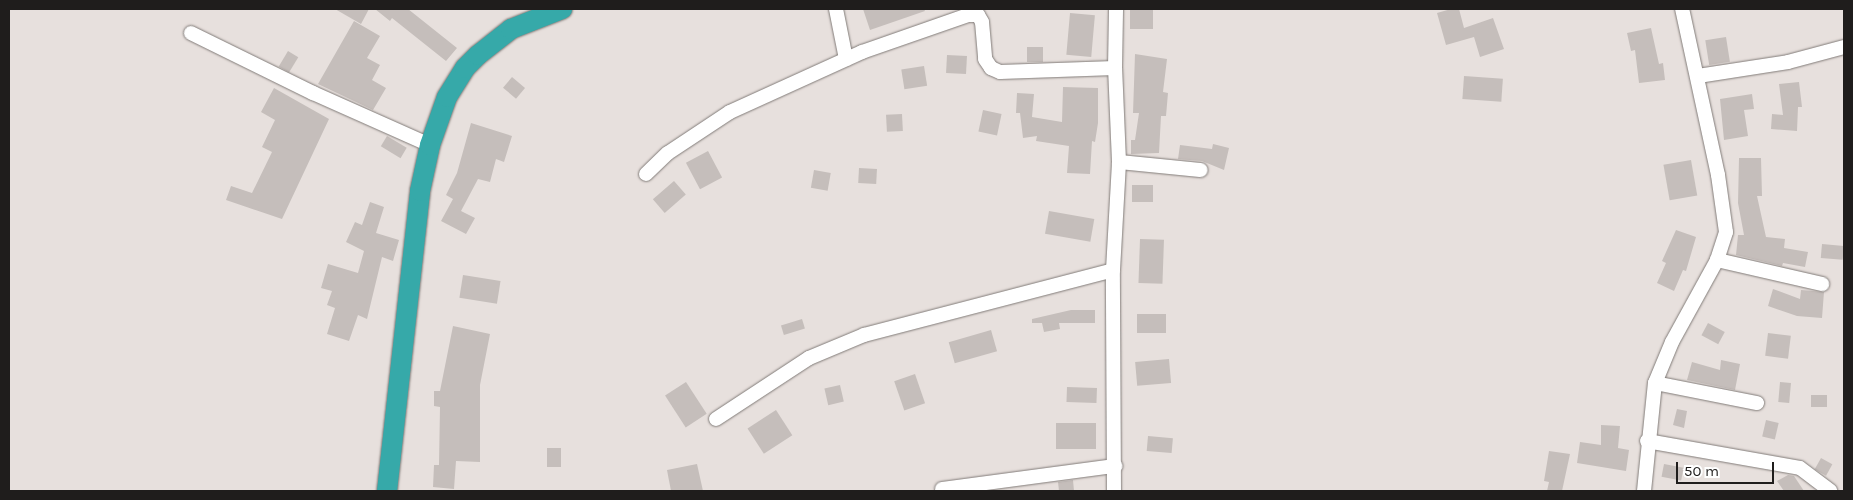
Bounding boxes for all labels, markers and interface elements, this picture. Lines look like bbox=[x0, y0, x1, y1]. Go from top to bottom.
scale bar bbox=[1678, 452, 1776, 484]
text: 50 m bbox=[1684, 462, 1719, 480]

